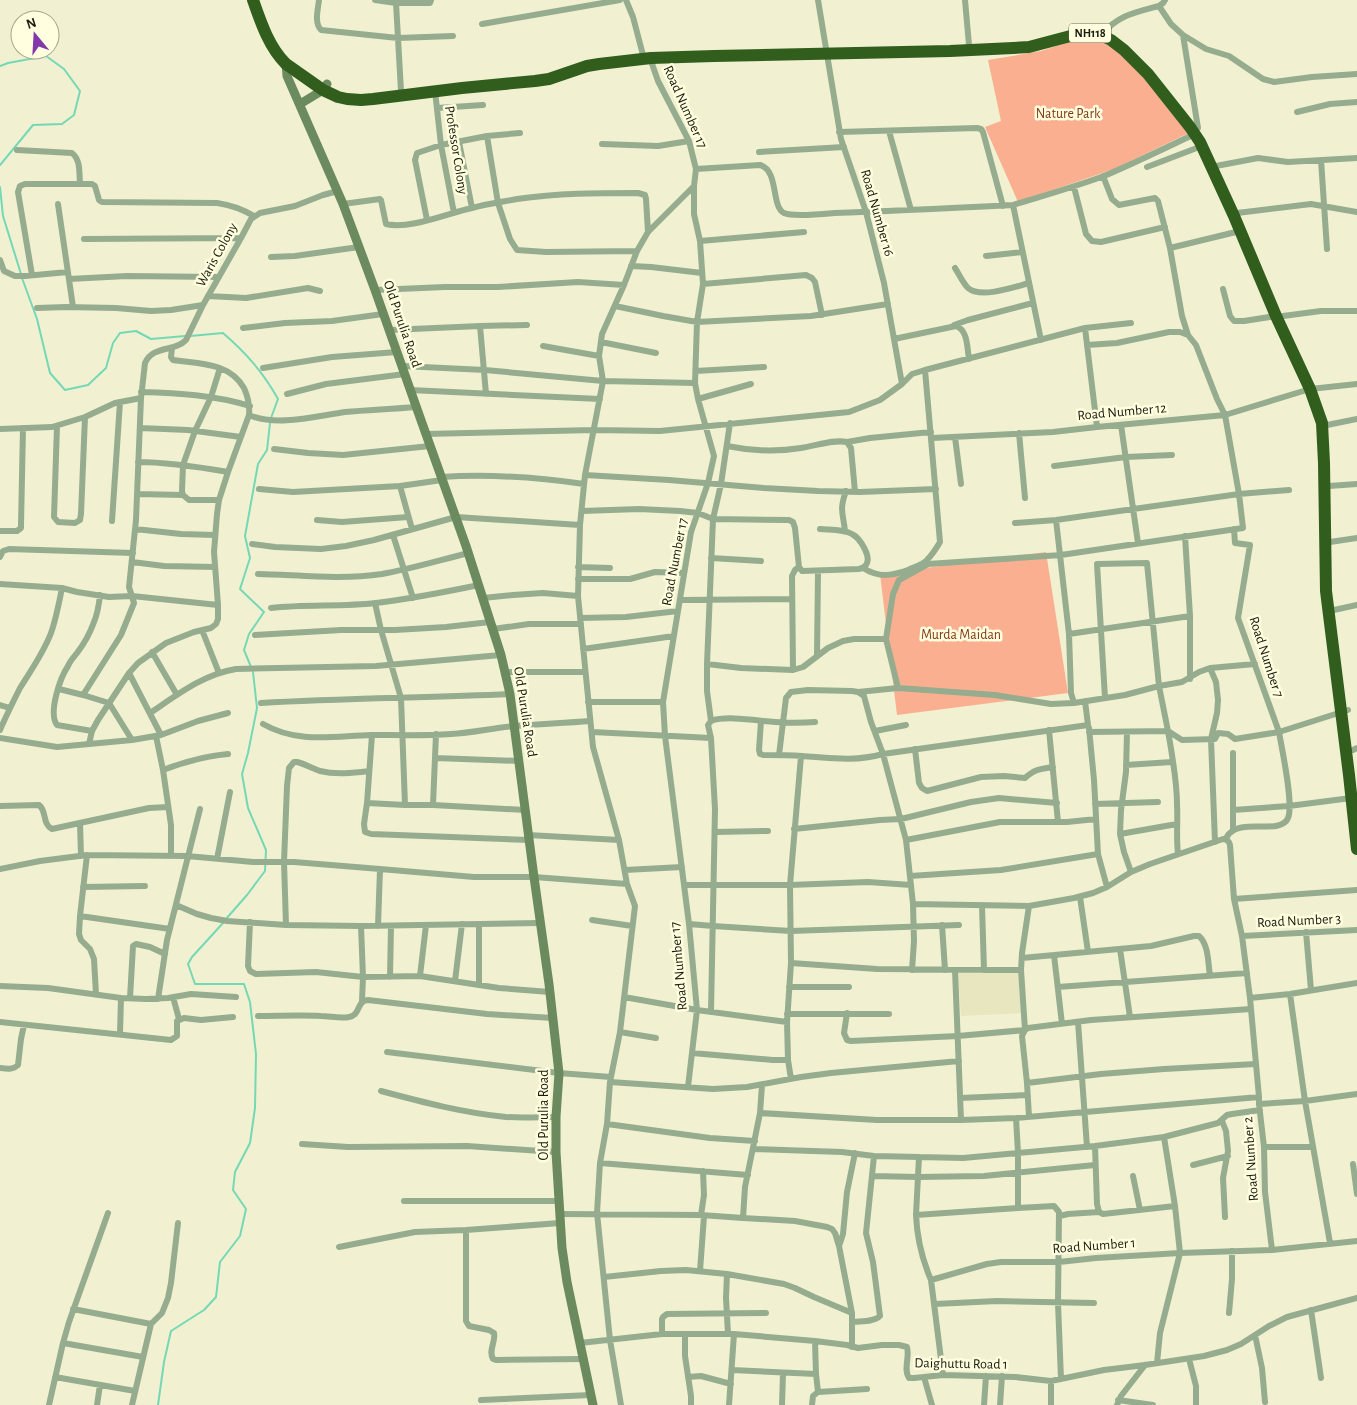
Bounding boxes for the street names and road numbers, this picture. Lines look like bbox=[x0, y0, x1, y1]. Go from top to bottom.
road number: NH118 bbox=[1069, 23, 1111, 42]
street label: Road Number 17 bbox=[661, 64, 710, 151]
street label: Professor Colony bbox=[442, 105, 470, 195]
street label: Road Number 16 bbox=[858, 168, 896, 258]
street label: Waris Colony bbox=[194, 221, 240, 289]
street label: Old Purulia Road bbox=[381, 279, 423, 369]
street label: Road Number 12 bbox=[1077, 401, 1167, 423]
street label: Road Number 17 bbox=[660, 517, 690, 607]
street label: Road Number 7 bbox=[1246, 615, 1286, 699]
street label: Old Purulia Road bbox=[511, 666, 539, 758]
street label: Road Number 3 bbox=[1257, 912, 1342, 930]
street label: Road Number 17 bbox=[668, 921, 690, 1011]
street label: Old Purulia Road bbox=[537, 1069, 551, 1161]
street label: Road Number 2 bbox=[1241, 1116, 1261, 1202]
street label: Road Number 1 bbox=[1052, 1236, 1136, 1256]
street label: Daighuttu Road 1 bbox=[914, 1356, 1008, 1372]

